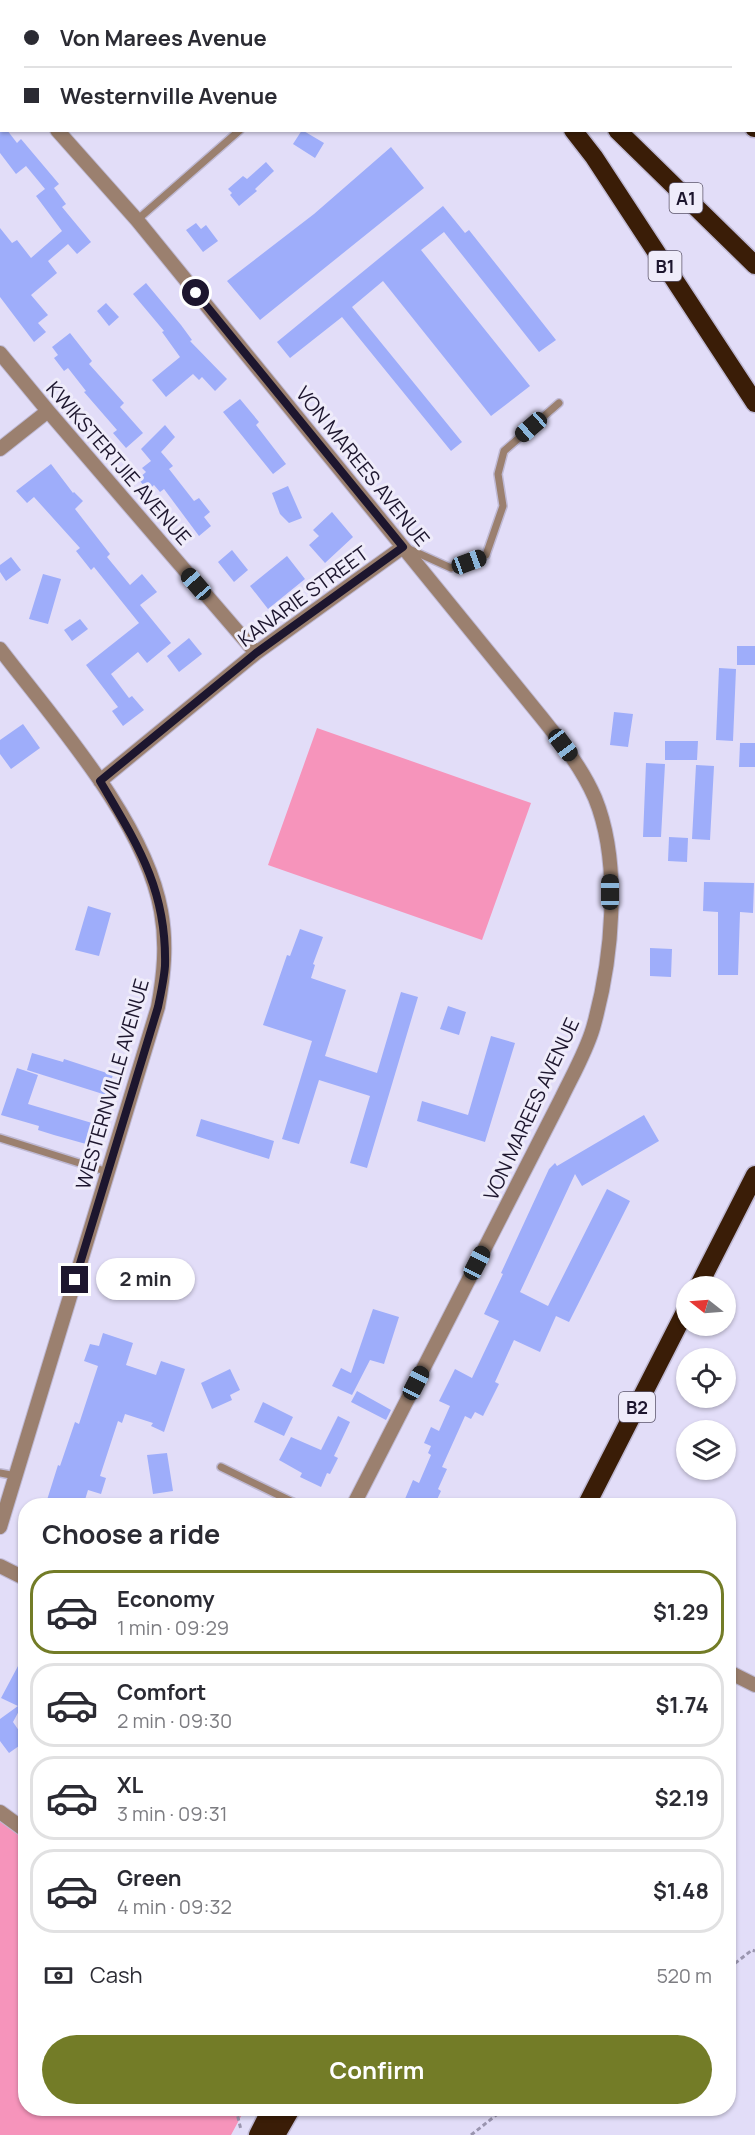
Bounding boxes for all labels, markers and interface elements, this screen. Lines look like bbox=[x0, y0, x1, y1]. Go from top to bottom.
text: Von Marees Avenue bbox=[60, 23, 267, 53]
text: Westernville Avenue bbox=[60, 81, 278, 111]
road number: A1 bbox=[670, 183, 702, 213]
road number: B1 bbox=[648, 251, 682, 281]
route start bbox=[182, 279, 209, 306]
street label: KWIKSTERTJIE AVENUE bbox=[40, 376, 198, 550]
street label: VON MAREES AVENUE bbox=[290, 380, 436, 552]
car bbox=[512, 408, 550, 446]
street label: KANARIE STREET bbox=[232, 539, 374, 653]
car bbox=[449, 547, 489, 577]
car bbox=[177, 565, 215, 603]
car bbox=[545, 725, 581, 765]
car bbox=[601, 874, 619, 910]
street label: WESTERNVILLE AVENUE bbox=[69, 976, 155, 1192]
street label: VON MAREES AVENUE bbox=[477, 1013, 585, 1205]
car bbox=[461, 1243, 493, 1283]
callout: 2 min bbox=[96, 1259, 195, 1301]
text: 2 min bbox=[119, 1265, 172, 1292]
route end bbox=[61, 1266, 88, 1293]
north arrow bbox=[676, 1276, 736, 1336]
map controls bbox=[676, 1276, 736, 1480]
button: locate bbox=[676, 1348, 736, 1408]
car bbox=[400, 1363, 432, 1403]
road number: B2 bbox=[619, 1392, 655, 1422]
button: layers bbox=[676, 1420, 736, 1480]
text: Choose a ride bbox=[42, 1515, 220, 1552]
text: Economy bbox=[117, 1584, 215, 1614]
icon: car bbox=[45, 1585, 99, 1639]
text: $1.29 bbox=[653, 1597, 709, 1627]
text: 1 min · 09:29 bbox=[117, 1614, 229, 1641]
text: Comfort bbox=[117, 1677, 206, 1707]
icon: car bbox=[45, 1678, 99, 1732]
text: $1.74 bbox=[656, 1690, 709, 1720]
text: 2 min · 09:30 bbox=[117, 1707, 232, 1734]
text: XL bbox=[117, 1770, 143, 1800]
icon: car bbox=[45, 1771, 99, 1825]
text: $2.19 bbox=[655, 1783, 709, 1813]
text: 3 min · 09:31 bbox=[117, 1800, 228, 1827]
text: Green bbox=[117, 1863, 182, 1893]
icon: car bbox=[45, 1864, 99, 1918]
text: $1.48 bbox=[653, 1876, 709, 1906]
text: 4 min · 09:32 bbox=[117, 1893, 232, 1920]
icon: cash bbox=[42, 1959, 75, 1992]
text: Cash bbox=[90, 1960, 143, 1990]
text: 520 m bbox=[656, 1962, 712, 1989]
button: Confirm bbox=[42, 2035, 712, 2104]

